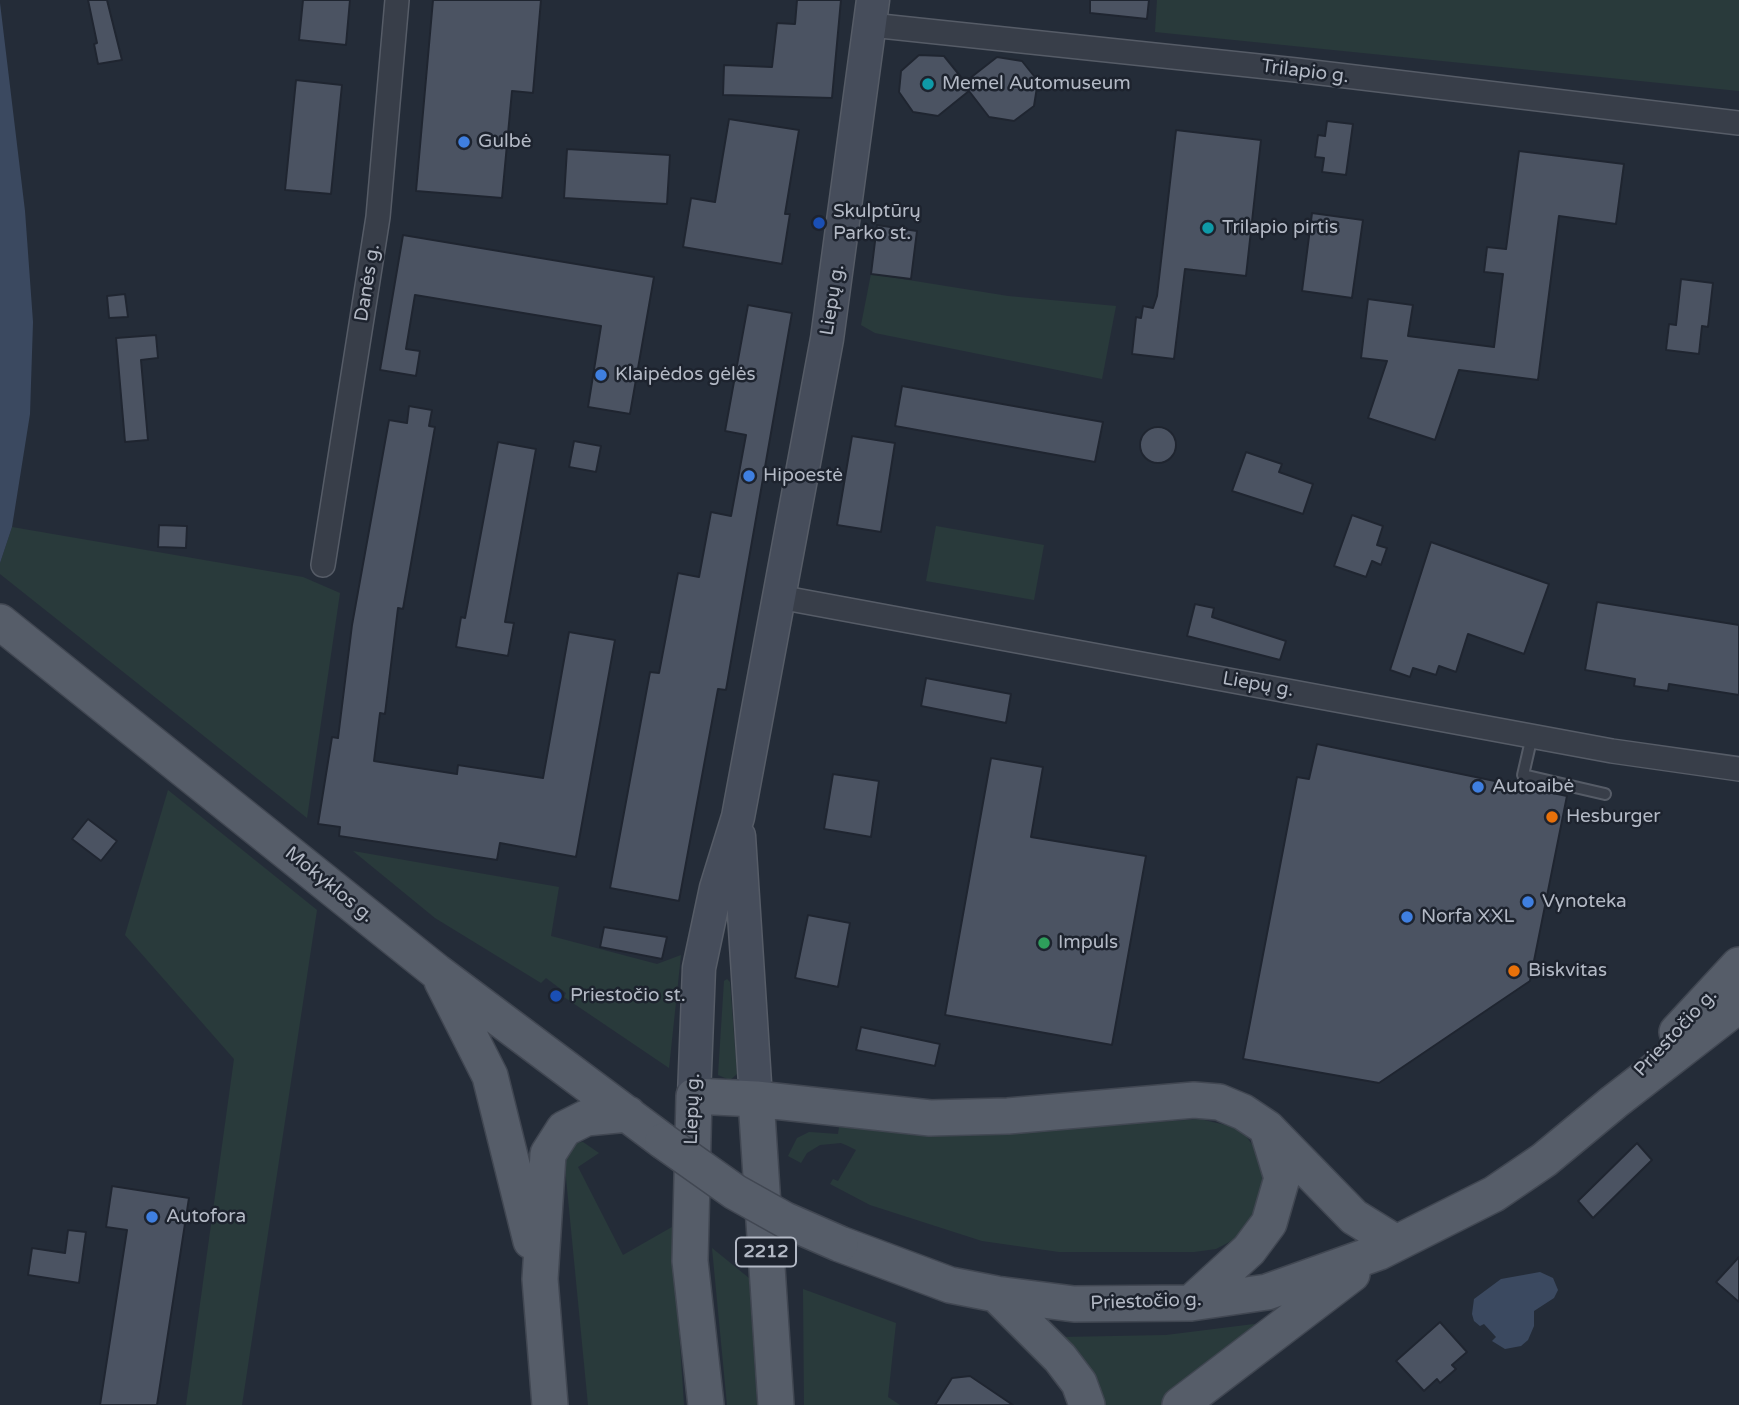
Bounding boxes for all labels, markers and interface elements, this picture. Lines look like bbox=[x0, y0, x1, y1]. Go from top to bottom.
street label: Trilapio g. bbox=[1260, 55, 1350, 89]
place label: Memel Automuseum bbox=[942, 73, 1131, 95]
marker: Memel Automuseum bbox=[920, 76, 936, 92]
place label: Gulbė bbox=[478, 131, 531, 153]
marker: Gulbė bbox=[456, 134, 472, 150]
place label: Skulptūrų Parko st. bbox=[833, 201, 921, 245]
marker: Skulptūrų Parko st. bbox=[811, 215, 827, 231]
place label: Trilapio pirtis bbox=[1222, 217, 1338, 239]
marker: Trilapio pirtis bbox=[1200, 220, 1216, 236]
street label: Danės g. bbox=[351, 243, 385, 323]
street label: Liepų g. bbox=[816, 263, 850, 337]
place label: Klaipėdos gėlės bbox=[615, 364, 756, 386]
marker: Klaipėdos gėlės bbox=[593, 367, 609, 383]
place label: Hipoestė bbox=[763, 465, 843, 487]
marker: Hipoestė bbox=[741, 468, 757, 484]
street label: Liepų g. bbox=[1221, 668, 1295, 702]
place label: Autoaibė bbox=[1492, 776, 1574, 798]
marker: Autoaibė bbox=[1470, 779, 1486, 795]
place label: Hesburger bbox=[1566, 806, 1661, 828]
marker: Hesburger bbox=[1544, 809, 1560, 825]
street label: Mokyklos g. bbox=[280, 842, 378, 928]
place label: Vynoteka bbox=[1542, 891, 1627, 913]
marker: Vynoteka bbox=[1520, 894, 1536, 910]
place label: Norfa XXL bbox=[1421, 906, 1514, 928]
marker: Norfa XXL bbox=[1399, 909, 1415, 925]
place label: Impuls bbox=[1058, 932, 1118, 954]
marker: Impuls bbox=[1036, 935, 1052, 951]
place label: Biskvitas bbox=[1528, 960, 1607, 982]
marker: Biskvitas bbox=[1506, 963, 1522, 979]
street label: Priestočio g. bbox=[1630, 984, 1722, 1082]
place label: Priestočio st. bbox=[570, 985, 686, 1007]
marker: Priestočio st. bbox=[548, 988, 564, 1004]
street label: Liepų g. bbox=[680, 1073, 706, 1145]
place label: Autofora bbox=[166, 1206, 246, 1228]
marker: Autofora bbox=[144, 1209, 160, 1225]
road number: 2212 bbox=[736, 1238, 796, 1266]
street label: Priestočio g. bbox=[1090, 1289, 1202, 1315]

